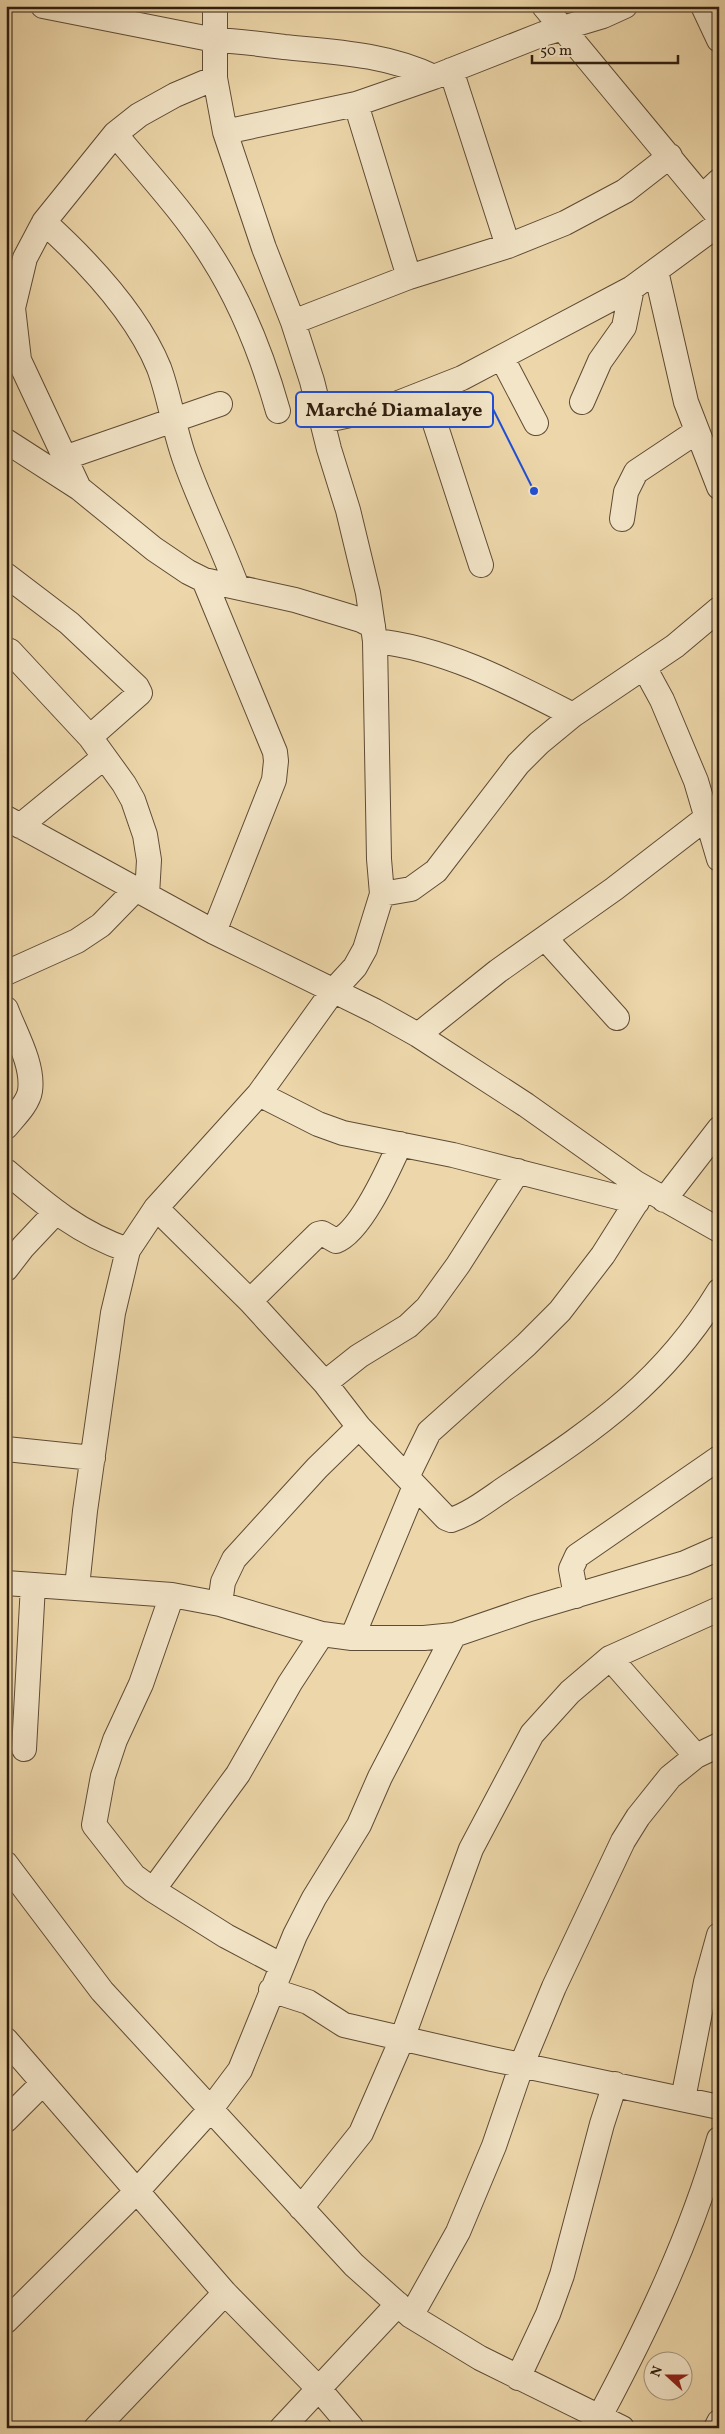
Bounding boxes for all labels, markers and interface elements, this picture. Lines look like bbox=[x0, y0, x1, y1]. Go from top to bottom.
scale bar bbox=[532, 32, 679, 64]
text: 50 m bbox=[540, 41, 572, 62]
callout: Marché Diamalaye bbox=[296, 392, 493, 427]
text: Marché Diamalaye bbox=[306, 397, 482, 425]
north arrow bbox=[642, 2352, 692, 2402]
text: N bbox=[647, 2364, 668, 2380]

